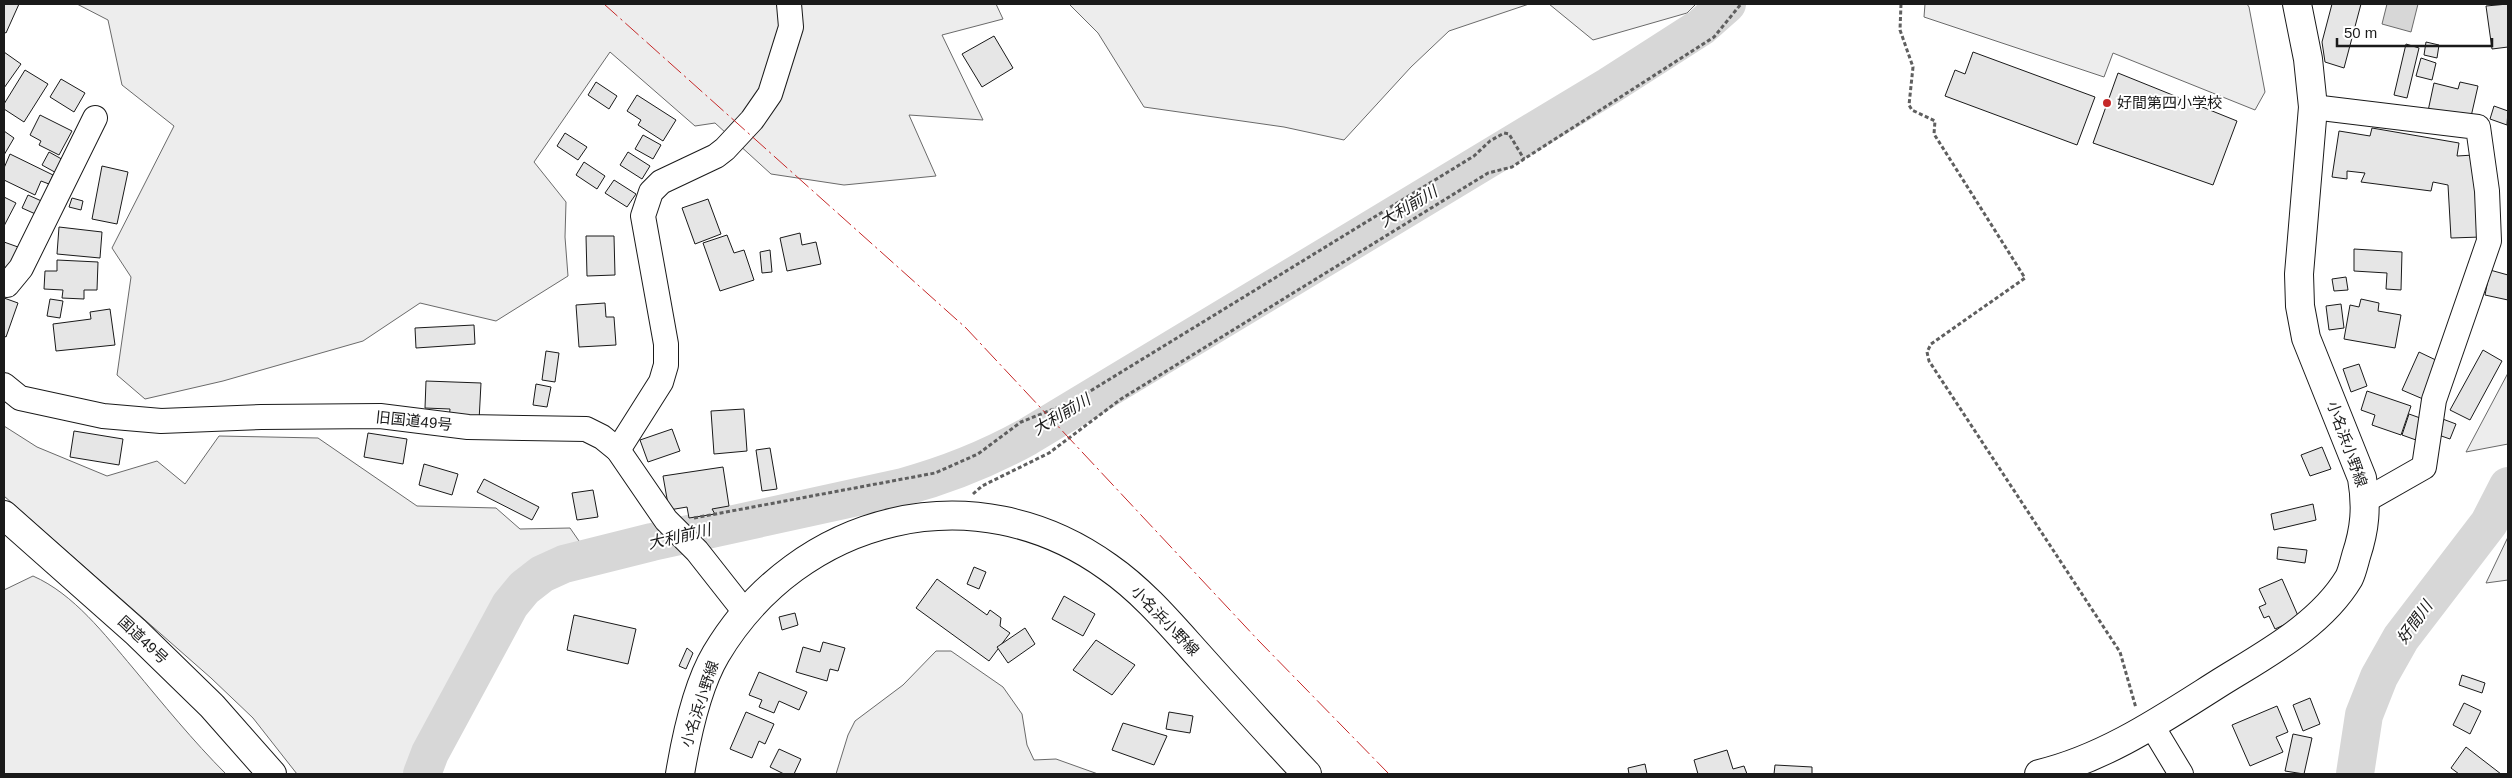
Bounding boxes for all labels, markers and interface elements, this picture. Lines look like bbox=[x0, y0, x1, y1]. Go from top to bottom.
scale bar bbox=[2337, 15, 2492, 47]
text: 50 m bbox=[2344, 24, 2377, 41]
place label: 好間第四小学校 bbox=[2117, 94, 2222, 111]
marker: 好間第四小学校 bbox=[2101, 97, 2113, 109]
water label: 大利前川 bbox=[1376, 182, 1442, 230]
water label: 大利前川 bbox=[1029, 390, 1095, 438]
street label: 小名浜小野線 bbox=[2324, 399, 2371, 489]
street label: 旧国道49号 bbox=[375, 408, 453, 433]
water label: 大利前川 bbox=[646, 521, 714, 552]
street label: 小名浜小野線 bbox=[1128, 582, 1203, 659]
water label: 好間川 bbox=[2393, 596, 2437, 647]
street label: 国道49号 bbox=[115, 612, 172, 667]
street label: 小名浜小野線 bbox=[678, 658, 722, 749]

